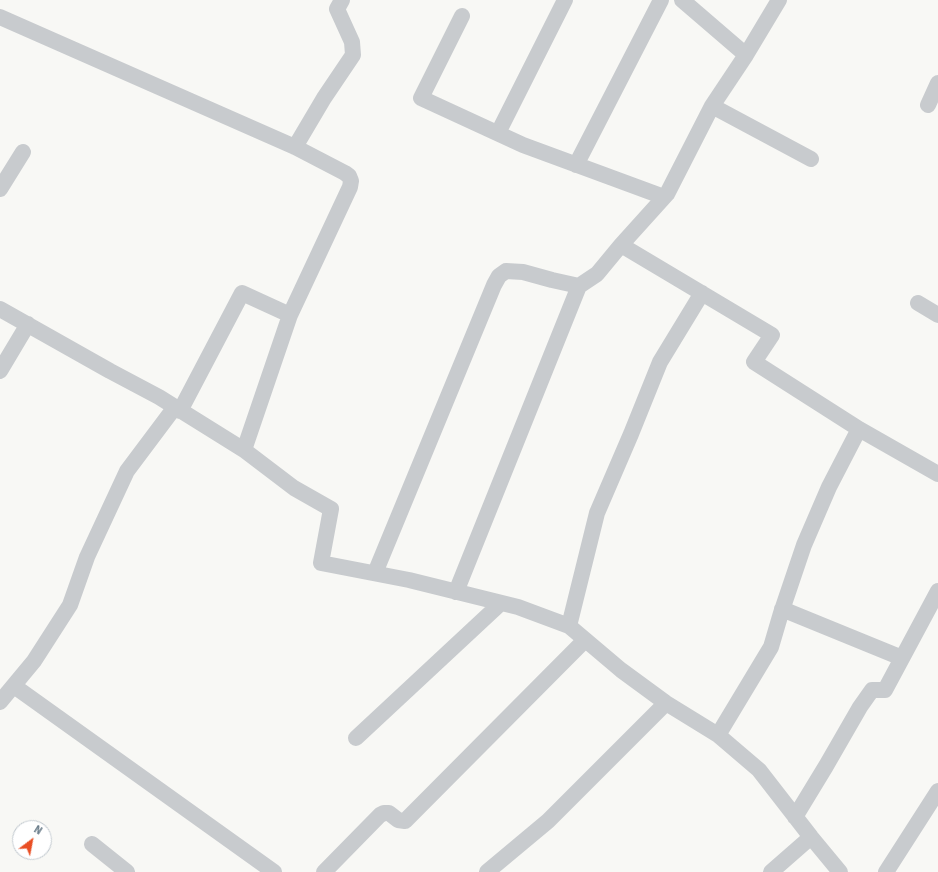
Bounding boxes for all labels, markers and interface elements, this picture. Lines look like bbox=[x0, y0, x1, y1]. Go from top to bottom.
north arrow bbox=[12, 820, 52, 860]
text: N bbox=[31, 822, 45, 839]

